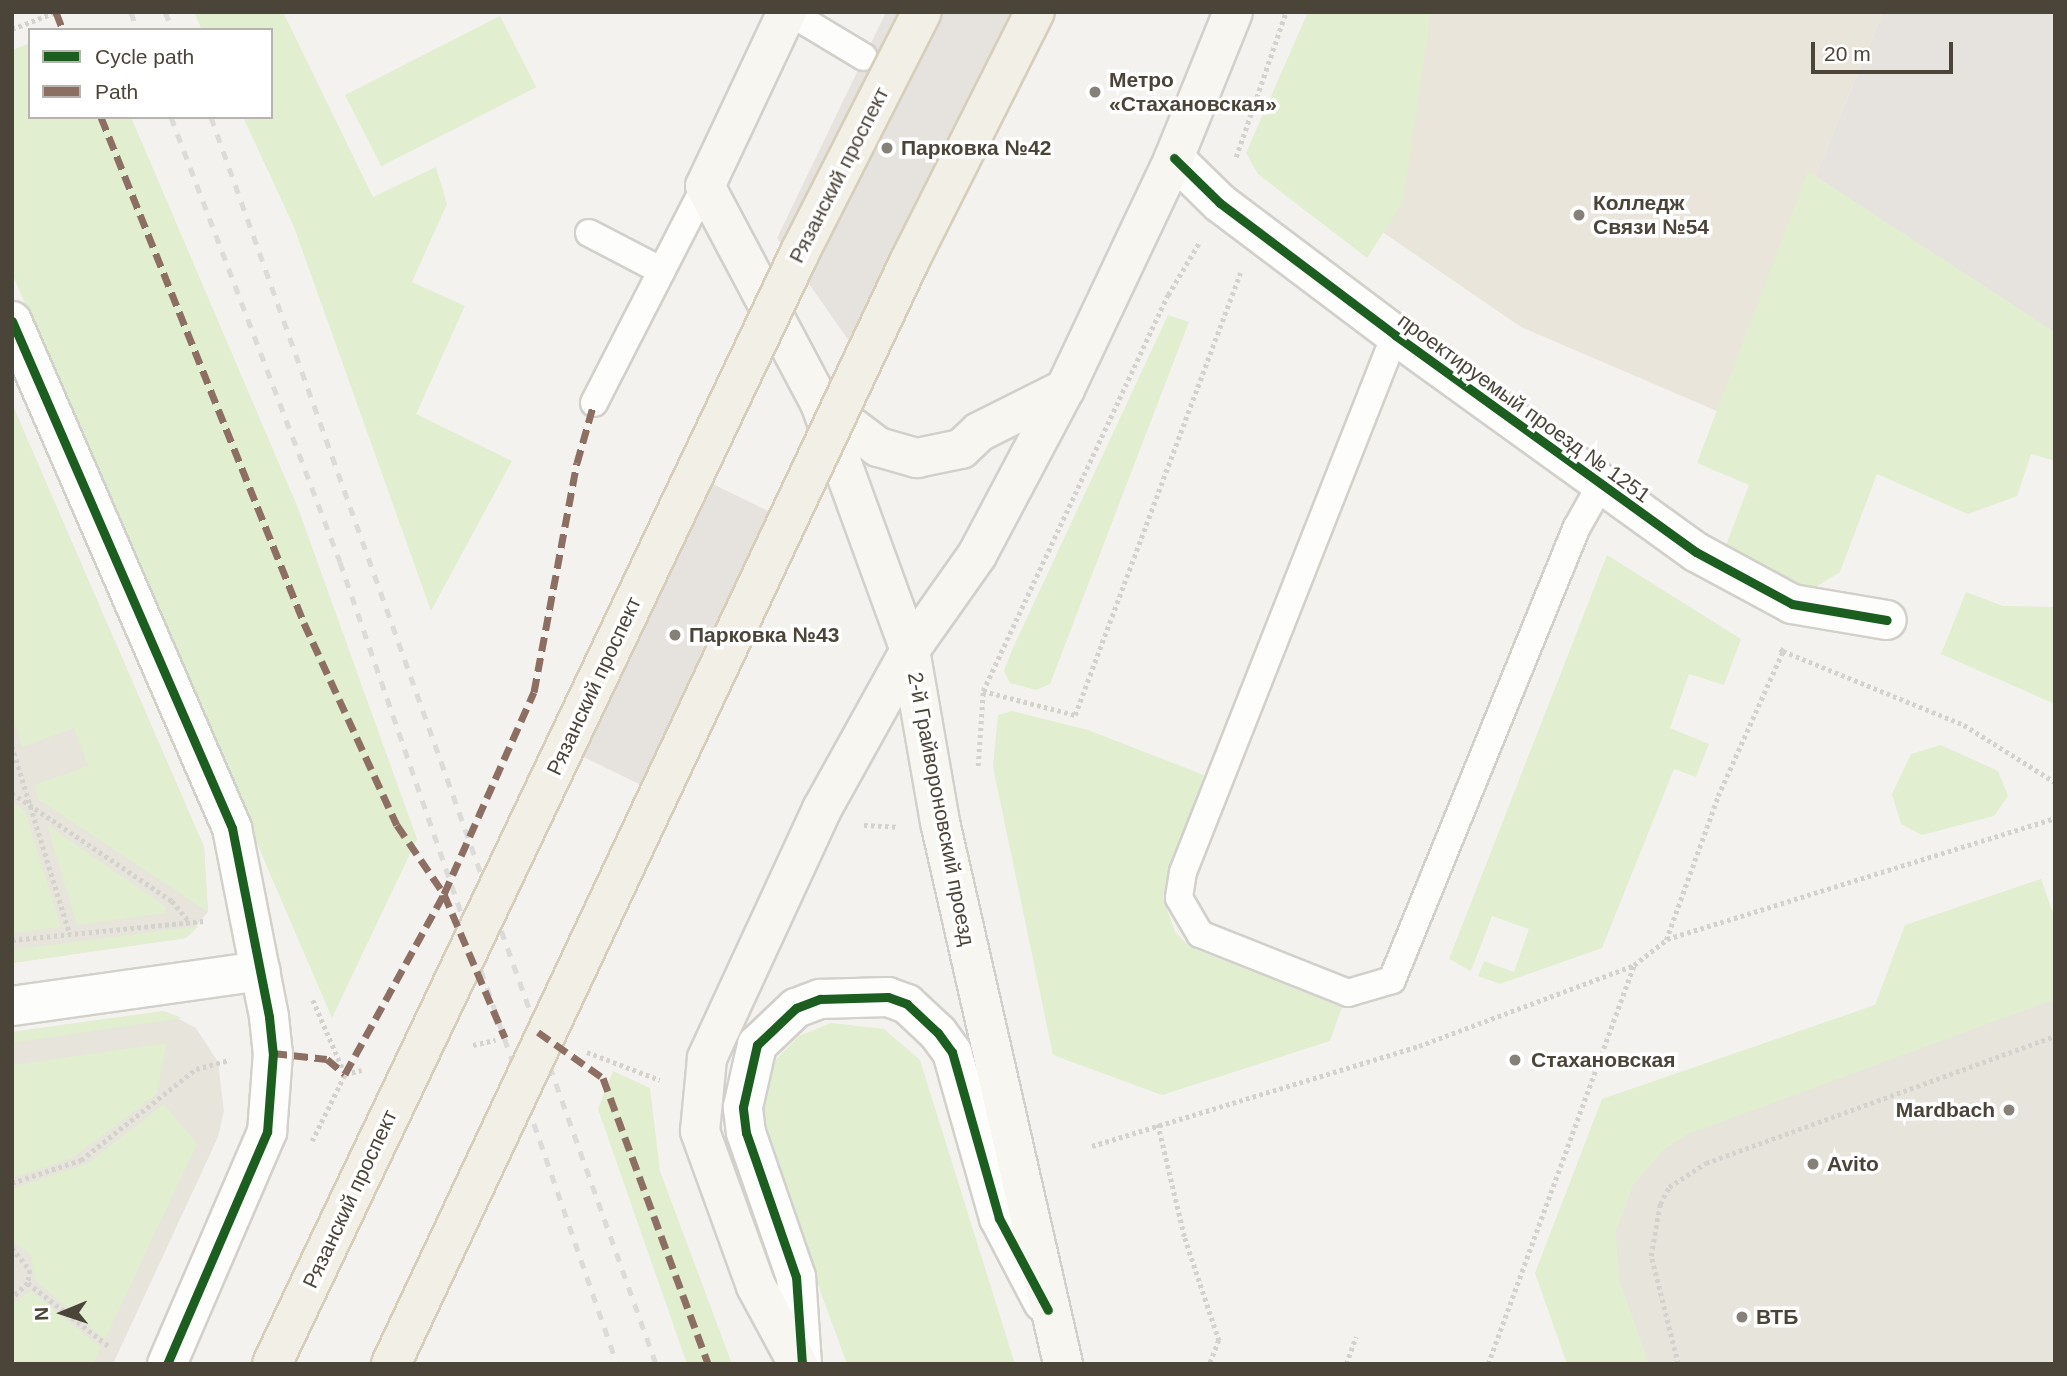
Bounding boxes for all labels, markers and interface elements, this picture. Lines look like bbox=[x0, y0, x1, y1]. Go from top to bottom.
legend bbox=[28, 28, 273, 119]
scale bar bbox=[1815, 28, 1957, 72]
text: 20 m bbox=[1824, 42, 1871, 65]
text: Cycle path bbox=[95, 45, 194, 68]
place label: Метро «Стахановская» bbox=[1109, 67, 1277, 117]
text: Path bbox=[95, 80, 138, 103]
street label: Рязанский проспект bbox=[784, 83, 894, 267]
marker: Метро «Стахановская» bbox=[1087, 84, 1103, 100]
place label: Парковка №42 bbox=[901, 135, 1051, 161]
marker: Парковка №42 bbox=[879, 140, 895, 156]
place label: Колледж Связи №54 bbox=[1593, 190, 1709, 240]
marker: Колледж Связи №54 bbox=[1571, 207, 1587, 223]
street label: проектируемый проезд № 1251 bbox=[1393, 308, 1655, 508]
street label: Рязанский проспект bbox=[542, 593, 646, 779]
place label: Парковка №43 bbox=[689, 622, 839, 648]
marker: Парковка №43 bbox=[667, 627, 683, 643]
street label: 2-й Грайвороновский проезд bbox=[902, 670, 980, 948]
place label: Стахановская bbox=[1531, 1047, 1676, 1073]
marker: Стахановская bbox=[1505, 1050, 1525, 1070]
place label: Mardbach bbox=[1896, 1097, 1995, 1123]
marker: Mardbach bbox=[2001, 1102, 2017, 1118]
street label: Рязанский проспект bbox=[298, 1106, 402, 1292]
place label: Avito bbox=[1827, 1151, 1879, 1177]
marker: Avito bbox=[1805, 1156, 1821, 1172]
north arrow bbox=[28, 1278, 98, 1348]
place label: ВТБ bbox=[1756, 1304, 1798, 1330]
text: N bbox=[31, 1307, 52, 1321]
marker: ВТБ bbox=[1734, 1309, 1750, 1325]

